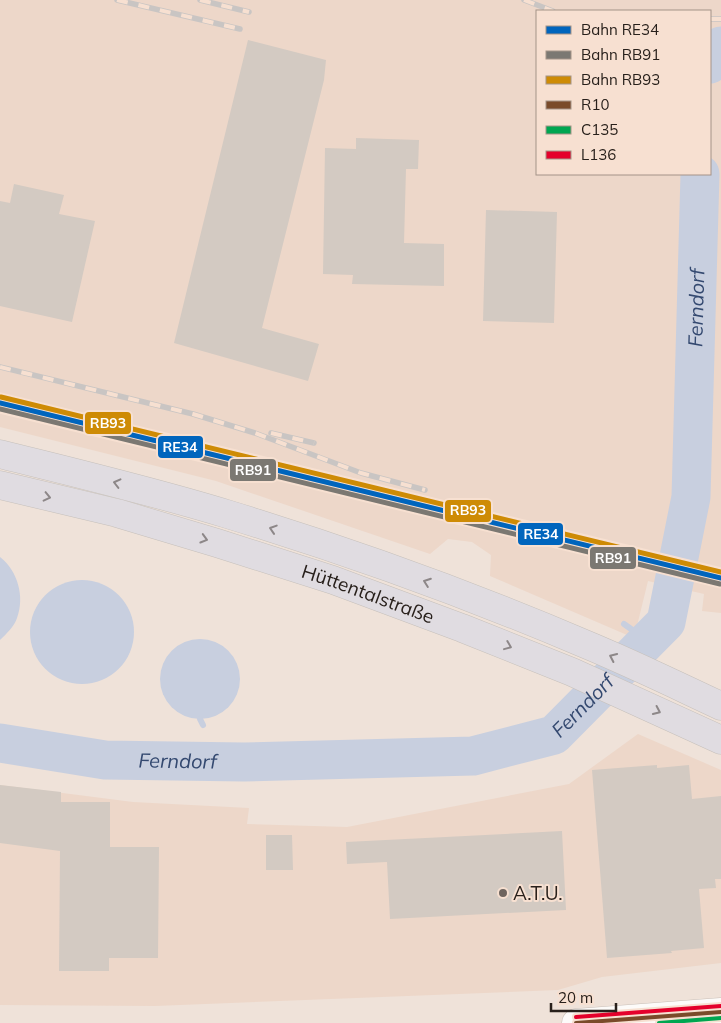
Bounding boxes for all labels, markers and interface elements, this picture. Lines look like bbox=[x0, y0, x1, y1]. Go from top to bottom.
legend bbox=[536, 10, 711, 175]
text: Bahn RE34 bbox=[581, 20, 659, 39]
text: Bahn RB91 bbox=[581, 45, 660, 64]
text: Bahn RB93 bbox=[581, 70, 660, 89]
text: R10 bbox=[581, 95, 609, 114]
text: C135 bbox=[581, 120, 618, 139]
text: L136 bbox=[581, 145, 616, 164]
water label: Ferndorf bbox=[682, 266, 709, 347]
line badge: RB93 bbox=[84, 411, 132, 435]
text: RB93 bbox=[90, 414, 126, 432]
line badge: RE34 bbox=[157, 435, 204, 459]
text: RE34 bbox=[163, 438, 198, 456]
line badge: RB91 bbox=[229, 458, 277, 482]
text: RB91 bbox=[235, 461, 271, 479]
one-way arrow bbox=[113, 478, 122, 489]
one-way arrow bbox=[43, 491, 52, 502]
line badge: RB93 bbox=[444, 499, 492, 523]
text: RB93 bbox=[450, 501, 486, 519]
line badge: RE34 bbox=[517, 522, 564, 546]
one-way arrow bbox=[269, 525, 278, 535]
text: RE34 bbox=[524, 525, 559, 543]
one-way arrow bbox=[200, 533, 208, 543]
line badge: RB91 bbox=[589, 546, 637, 570]
text: RB91 bbox=[595, 549, 631, 567]
street label: Hüttentalstraße bbox=[299, 559, 438, 629]
one-way arrow bbox=[423, 578, 431, 588]
one-way arrow bbox=[503, 640, 512, 650]
one-way arrow bbox=[609, 652, 618, 663]
water label: Ferndorf bbox=[546, 667, 621, 742]
one-way arrow bbox=[652, 704, 661, 715]
water label: Ferndorf bbox=[138, 747, 219, 774]
place label: A.T.U. bbox=[513, 881, 563, 905]
marker: A.T.U. bbox=[497, 887, 509, 899]
scale bar bbox=[551, 980, 616, 1012]
text: 20 m bbox=[558, 988, 593, 1007]

